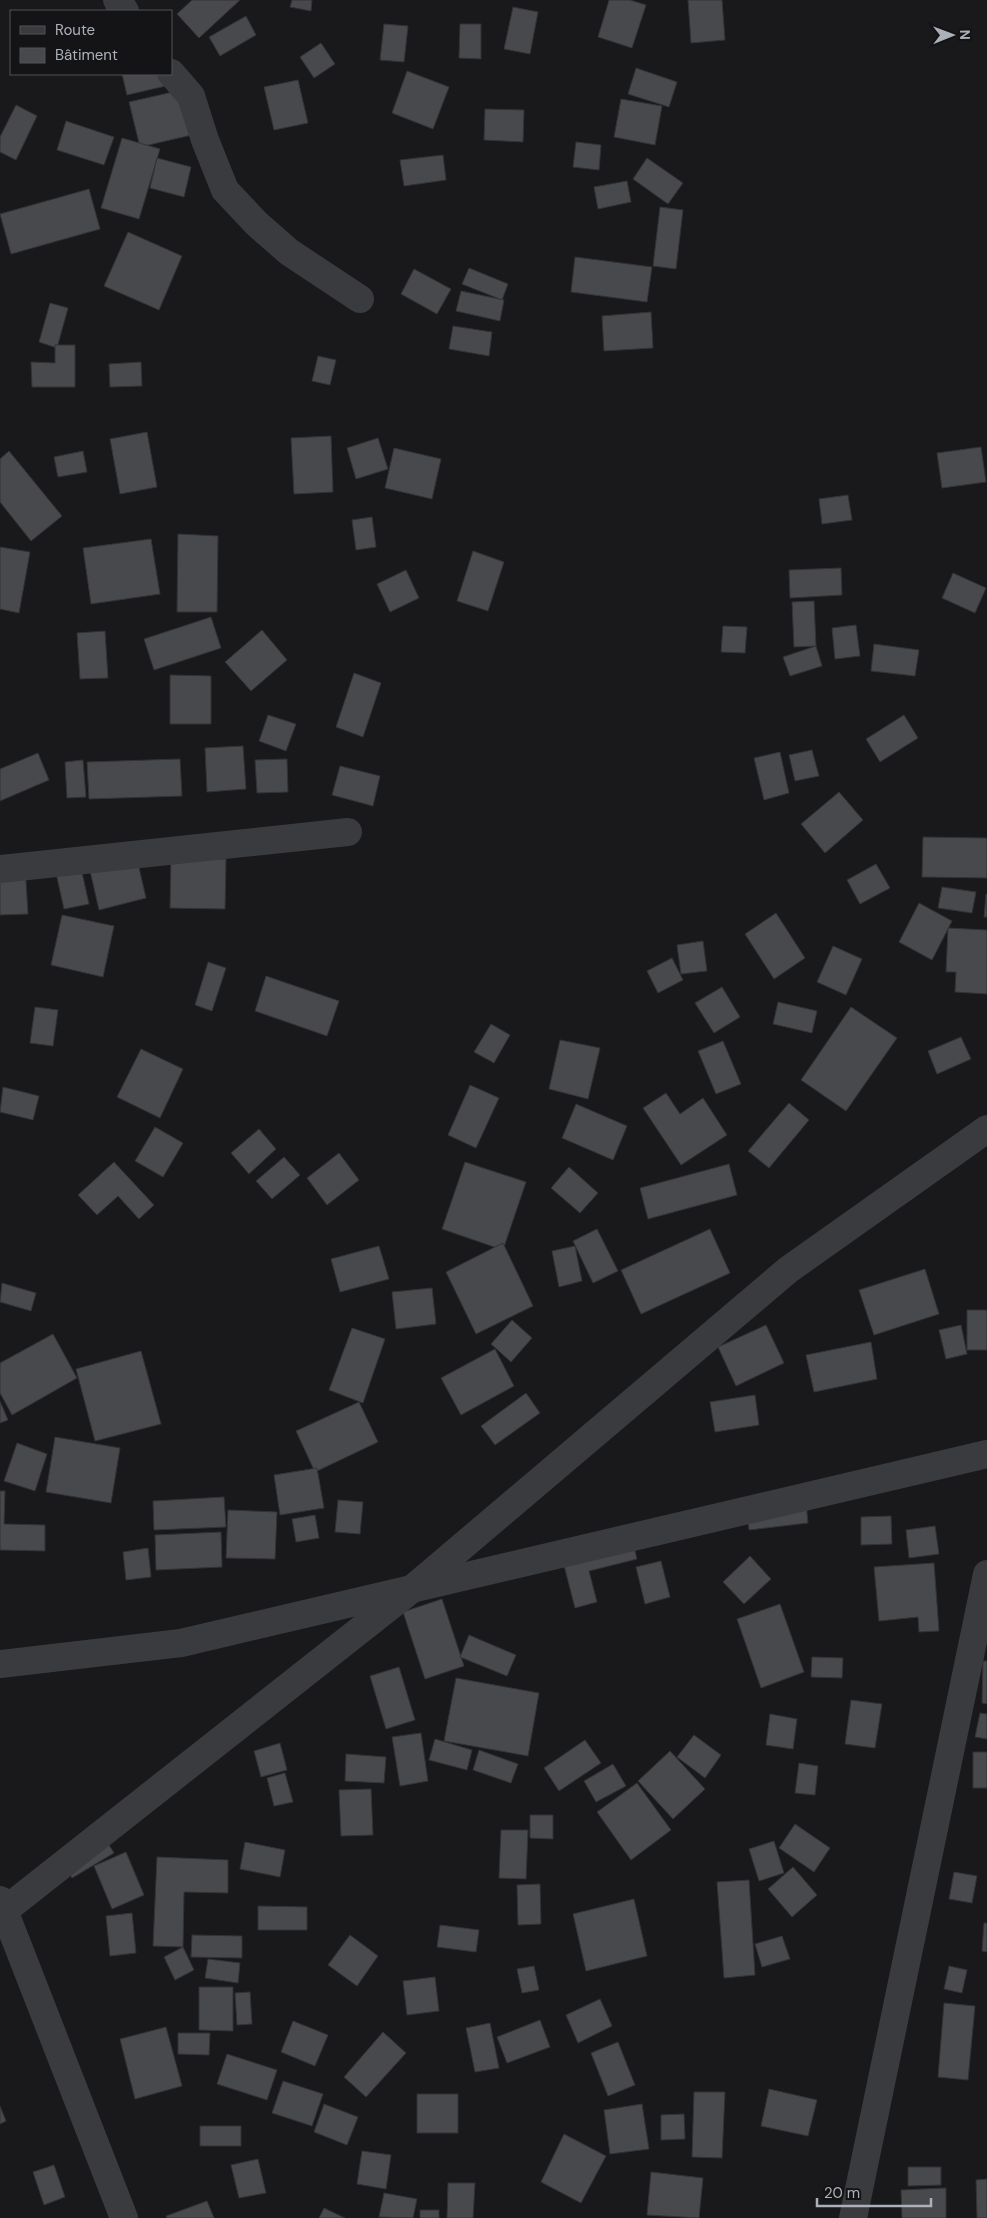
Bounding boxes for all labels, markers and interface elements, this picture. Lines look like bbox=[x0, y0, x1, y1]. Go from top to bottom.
legend bbox=[10, 10, 172, 75]
north arrow bbox=[927, 10, 977, 60]
text: Route bbox=[55, 20, 95, 40]
text: N bbox=[956, 30, 974, 40]
text: Bâtiment bbox=[55, 45, 118, 65]
scale bar bbox=[817, 2176, 931, 2208]
text: 20 m bbox=[824, 2183, 860, 2203]

